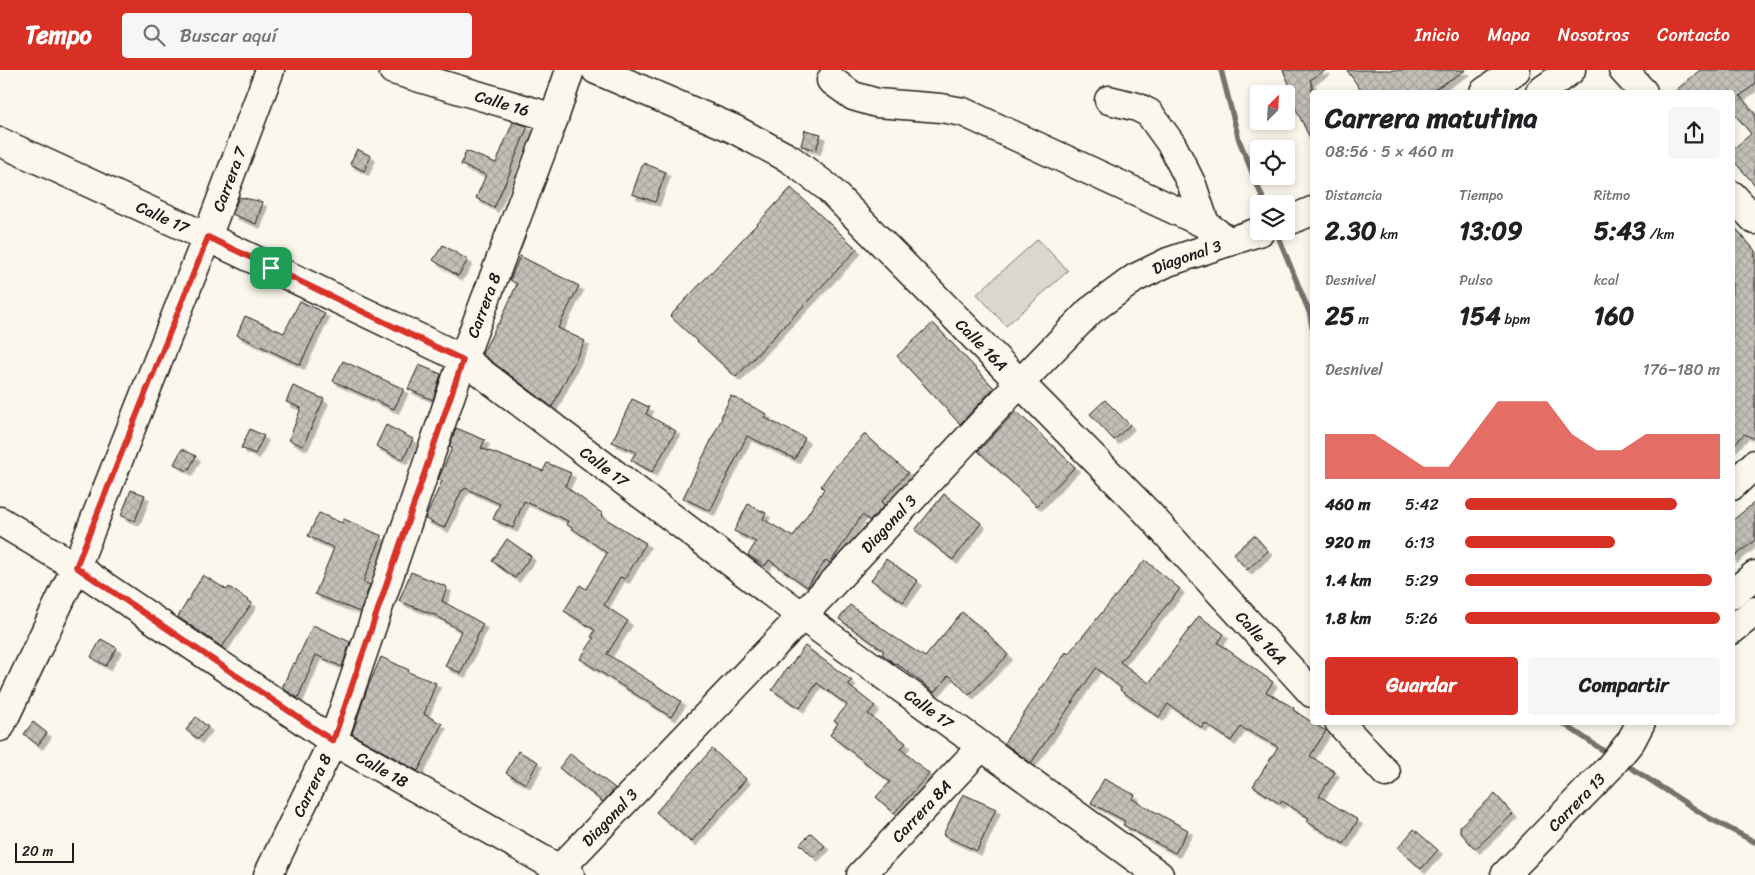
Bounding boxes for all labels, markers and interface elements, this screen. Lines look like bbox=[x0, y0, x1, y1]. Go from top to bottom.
search box bbox=[122, 13, 472, 58]
text: Tempo bbox=[25, 14, 92, 56]
text: Buscar aquí bbox=[180, 19, 277, 52]
text: Inicio bbox=[1415, 19, 1460, 51]
text: Mapa bbox=[1488, 19, 1530, 51]
text: Nosotros bbox=[1558, 19, 1629, 51]
text: Contacto bbox=[1657, 19, 1730, 51]
icon: search bbox=[140, 21, 168, 49]
street label: Calle 16 bbox=[471, 81, 533, 125]
north arrow bbox=[1250, 85, 1295, 130]
map controls bbox=[1250, 85, 1295, 240]
text: Carrera matutina bbox=[1325, 93, 1538, 142]
button: share bbox=[1668, 107, 1720, 159]
text: 08:56 · 5 × 460 m bbox=[1325, 137, 1454, 166]
button: locate bbox=[1250, 140, 1295, 185]
street label: Carrera 7 bbox=[204, 142, 255, 216]
text: Distancia bbox=[1325, 183, 1382, 208]
text: Tiempo bbox=[1459, 183, 1503, 208]
text: Ritmo bbox=[1594, 183, 1630, 208]
street label: Calle 17 bbox=[131, 192, 195, 242]
button: layers bbox=[1250, 195, 1295, 240]
text: 2.30 bbox=[1325, 208, 1377, 253]
text: 13:09 bbox=[1459, 208, 1522, 253]
text: 5:43 bbox=[1594, 208, 1646, 253]
text: km bbox=[1377, 222, 1398, 247]
text: /km bbox=[1646, 222, 1675, 247]
street label: Diagonal 3 bbox=[1147, 231, 1226, 283]
pin bbox=[250, 247, 292, 289]
icon: arrive bbox=[257, 254, 285, 282]
street label: Carrera 8 bbox=[458, 268, 509, 342]
text: Desnivel bbox=[1325, 268, 1376, 293]
text: Pulso bbox=[1459, 268, 1493, 293]
text: kcal bbox=[1594, 268, 1619, 293]
text: 25 bbox=[1325, 293, 1355, 338]
text: 154 bbox=[1459, 293, 1501, 338]
text: 160 bbox=[1594, 293, 1634, 338]
text: m bbox=[1355, 307, 1369, 332]
text: bpm bbox=[1501, 307, 1530, 332]
street label: Calle 16A bbox=[948, 311, 1015, 379]
text: Desnivel bbox=[1325, 355, 1383, 384]
text: 176–180 m bbox=[1643, 355, 1720, 384]
street label: Calle 17 bbox=[573, 438, 636, 496]
street label: Diagonal 3 bbox=[853, 488, 924, 560]
text: 460 m bbox=[1325, 490, 1371, 519]
text: 5:42 bbox=[1405, 490, 1439, 519]
text: 920 m bbox=[1325, 528, 1371, 557]
text: 6:13 bbox=[1405, 528, 1435, 557]
text: 1.4 km bbox=[1325, 566, 1372, 595]
text: 5:29 bbox=[1405, 566, 1439, 595]
street label: Calle 16A bbox=[1228, 604, 1294, 672]
text: 1.8 km bbox=[1325, 604, 1371, 633]
text: 5:26 bbox=[1405, 604, 1438, 633]
button: Guardar bbox=[1325, 657, 1518, 715]
button: Compartir bbox=[1528, 657, 1720, 715]
street label: Calle 17 bbox=[898, 681, 961, 737]
street label: Calle 18 bbox=[351, 743, 414, 796]
street label: Carrera 8 bbox=[284, 748, 340, 822]
street label: Carrera 13 bbox=[1540, 765, 1613, 839]
street label: Carrera 8A bbox=[884, 773, 959, 850]
street label: Diagonal 3 bbox=[574, 781, 645, 854]
text: 20 m bbox=[22, 839, 53, 864]
scale bar bbox=[15, 840, 74, 863]

